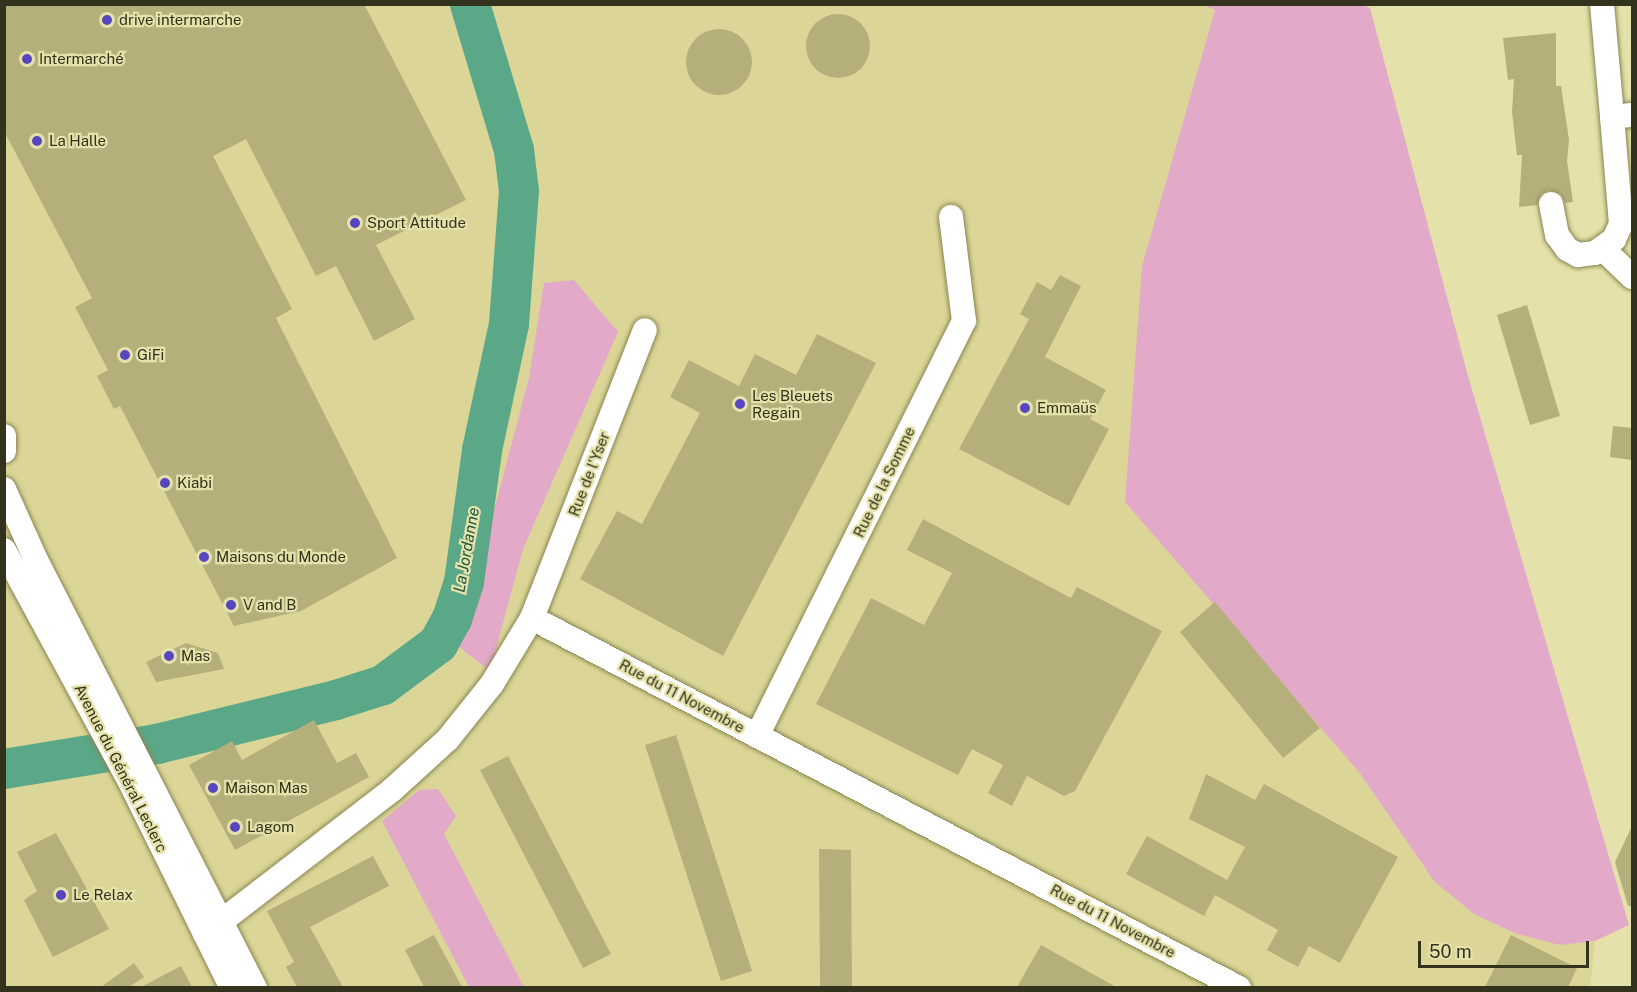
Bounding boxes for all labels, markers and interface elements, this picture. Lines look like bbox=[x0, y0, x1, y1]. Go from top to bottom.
place label: drive intermarche bbox=[119, 11, 242, 29]
marker: drive intermarche bbox=[100, 13, 114, 27]
place label: Intermarché bbox=[39, 50, 124, 68]
marker: Intermarché bbox=[20, 52, 34, 66]
place label: La Halle bbox=[49, 132, 106, 150]
marker: La Halle bbox=[30, 134, 44, 148]
place label: Sport Attitude bbox=[367, 214, 466, 232]
marker: Sport Attitude bbox=[348, 216, 362, 230]
place label: GiFi bbox=[137, 346, 164, 364]
marker: GiFi bbox=[118, 348, 132, 362]
place label: Les Bleuets Regain bbox=[752, 386, 833, 421]
marker: Les Bleuets Regain bbox=[733, 397, 747, 411]
place label: Emmaüs bbox=[1037, 399, 1097, 417]
marker: Emmaüs bbox=[1018, 401, 1032, 415]
street label: Rue de la Somme bbox=[849, 424, 919, 540]
street label: Rue de l'Yser bbox=[565, 429, 613, 519]
place label: Kiabi bbox=[177, 474, 212, 492]
marker: Kiabi bbox=[158, 476, 172, 490]
water label: La Jordanne bbox=[450, 506, 484, 594]
place label: Maisons du Monde bbox=[216, 548, 346, 566]
marker: Maisons du Monde bbox=[197, 550, 211, 564]
place label: V and B bbox=[243, 596, 296, 614]
marker: V and B bbox=[224, 598, 238, 612]
place label: Mas bbox=[181, 647, 210, 665]
marker: Mas bbox=[162, 649, 176, 663]
street label: Rue du 11 Novembre bbox=[616, 655, 748, 737]
street label: Avenue du Général Leclerc bbox=[71, 681, 171, 855]
place label: Maison Mas bbox=[225, 779, 308, 797]
marker: Maison Mas bbox=[206, 781, 220, 795]
place label: Lagom bbox=[247, 818, 294, 836]
marker: Lagom bbox=[228, 820, 242, 834]
street label: Rue du 11 Novembre bbox=[1047, 880, 1179, 962]
place label: Le Relax bbox=[73, 886, 133, 904]
marker: Le Relax bbox=[54, 888, 68, 902]
scale bar bbox=[1421, 929, 1592, 967]
text: 50 m bbox=[1429, 941, 1472, 962]

